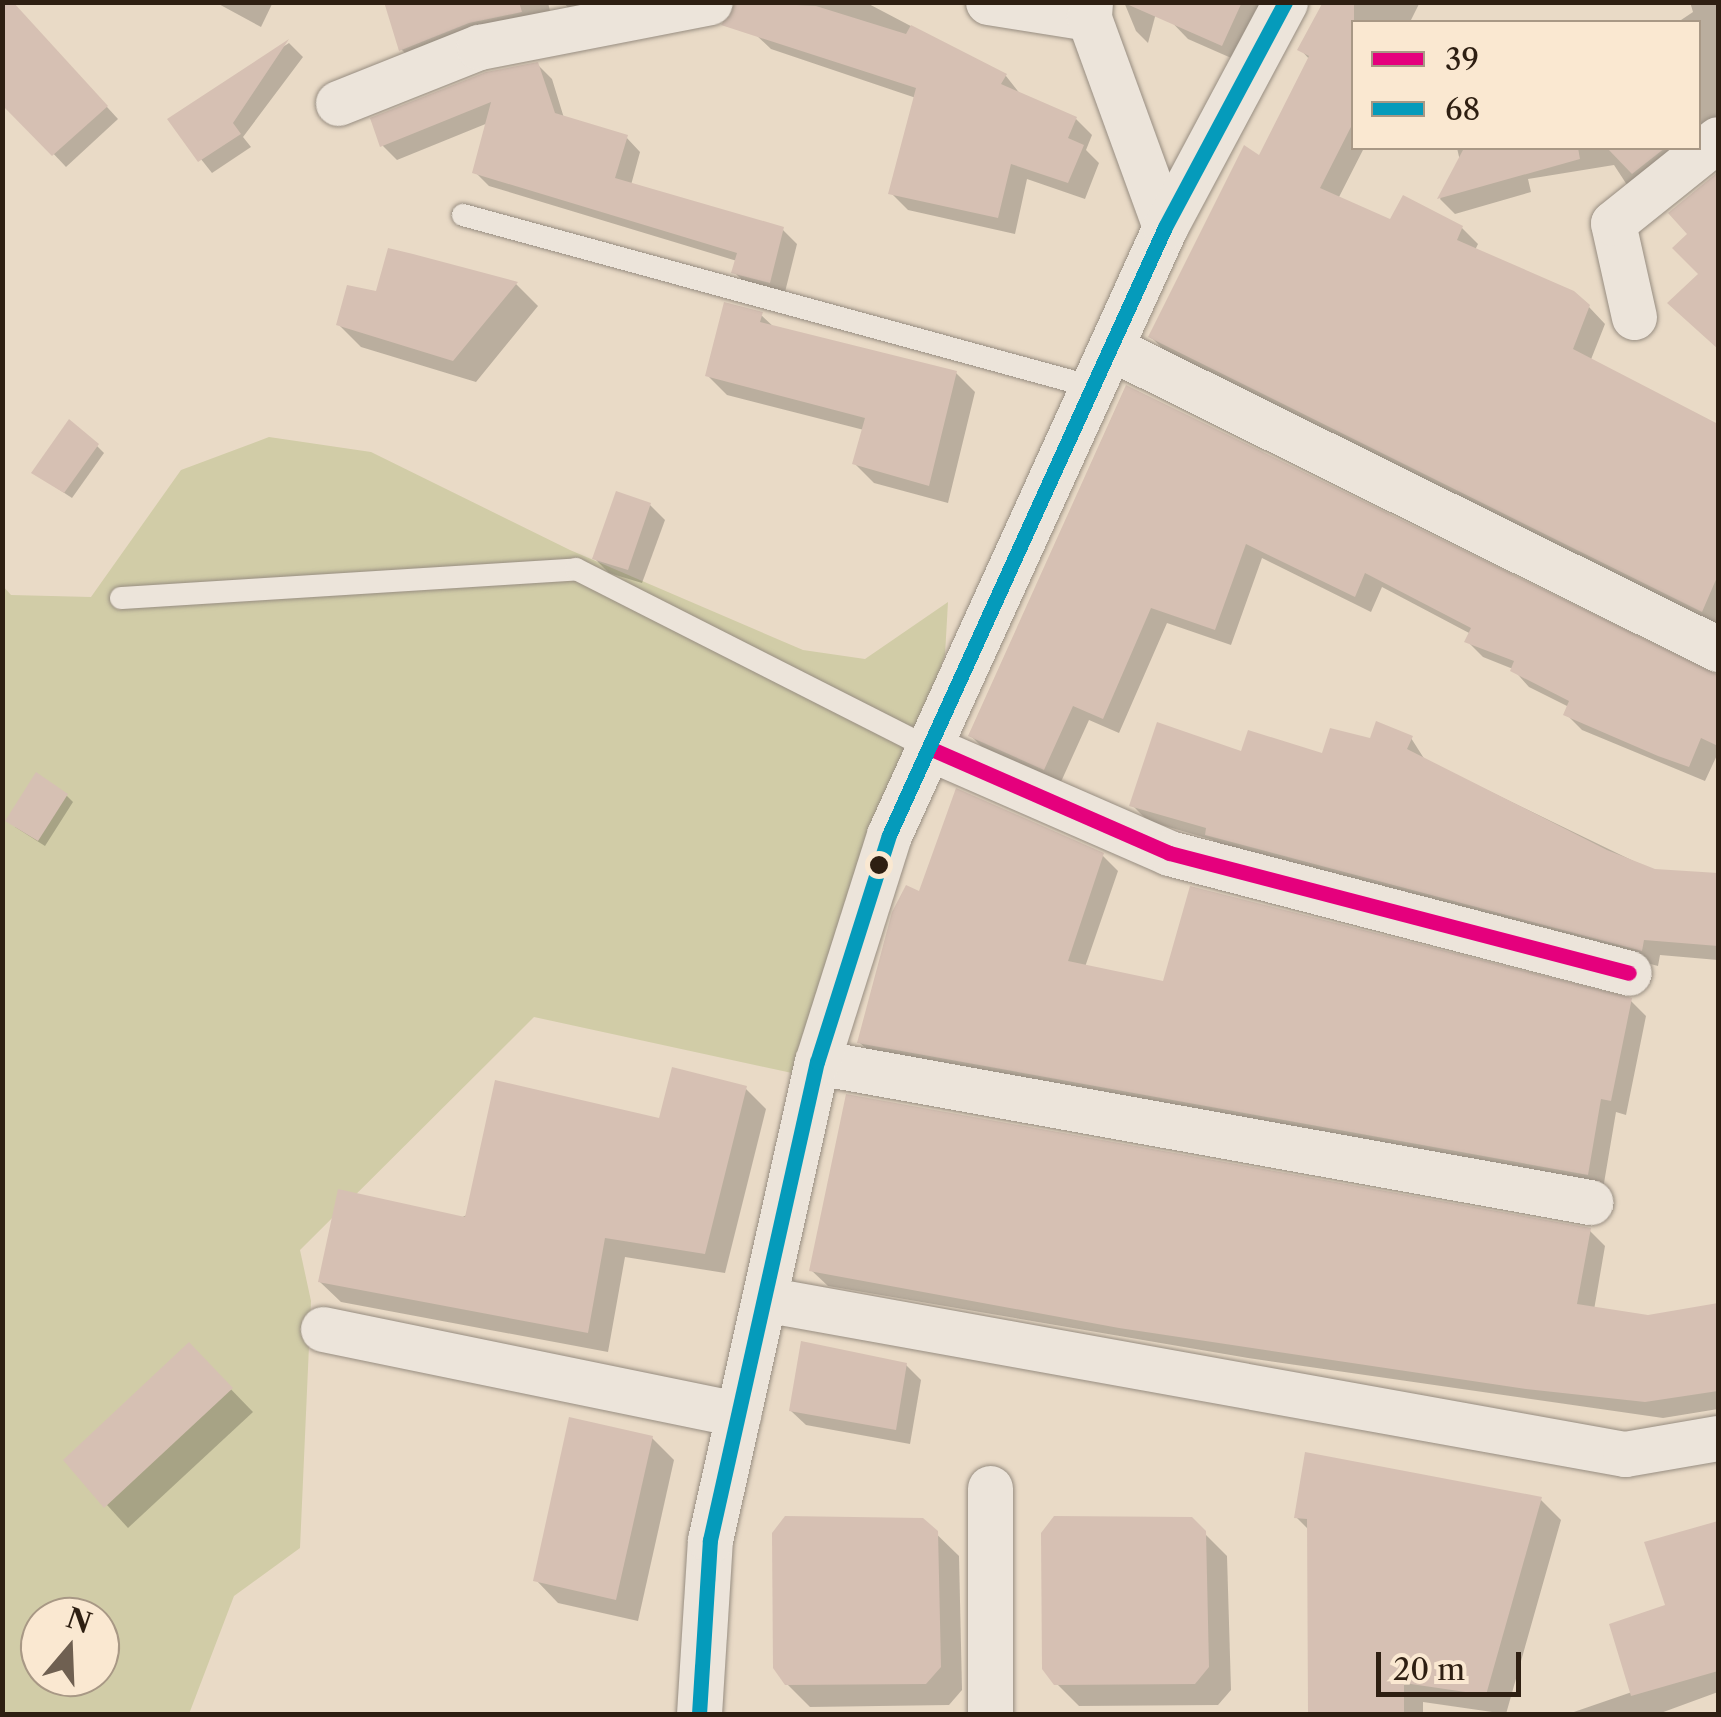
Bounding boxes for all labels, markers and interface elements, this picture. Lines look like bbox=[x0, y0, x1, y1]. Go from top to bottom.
legend bbox=[1351, 20, 1701, 150]
text: 39 bbox=[1445, 41, 1479, 78]
text: 68 bbox=[1445, 91, 1480, 128]
unlabelled marker bbox=[869, 855, 889, 875]
north arrow bbox=[20, 1597, 120, 1697]
text: N bbox=[62, 1600, 96, 1641]
scale bar bbox=[1381, 1632, 1526, 1694]
text: 20 m bbox=[1393, 1651, 1465, 1688]

